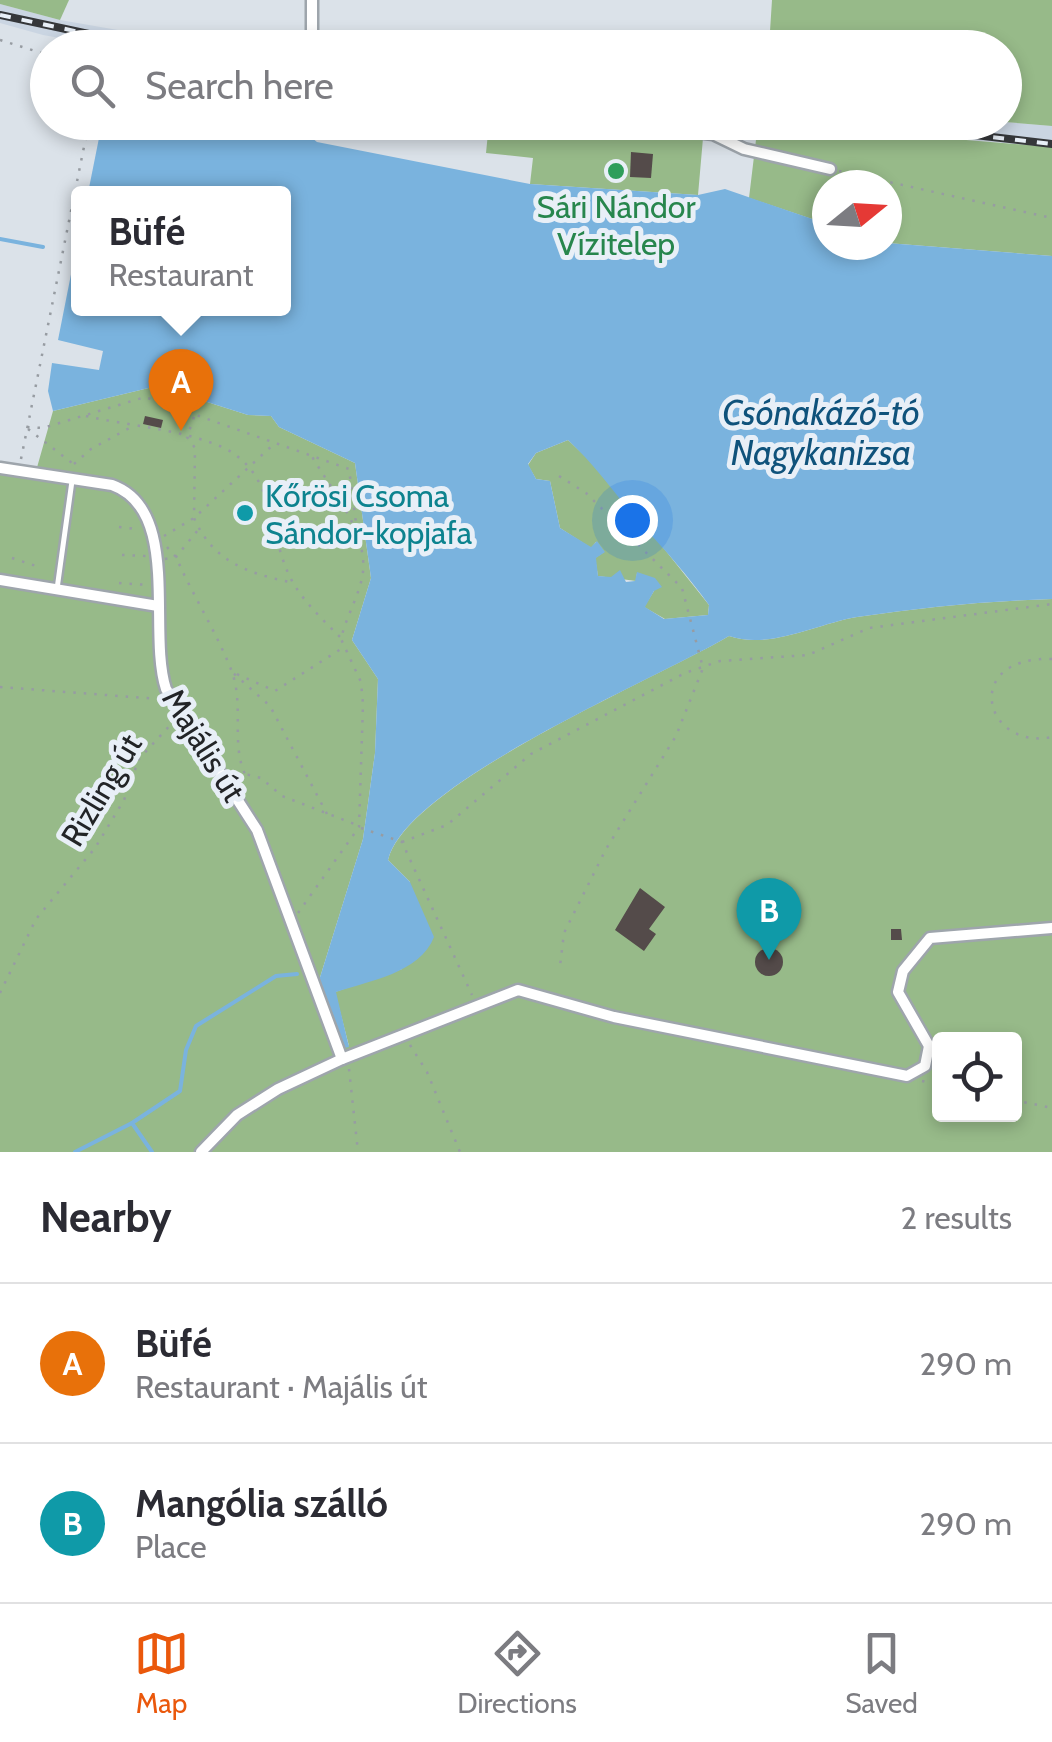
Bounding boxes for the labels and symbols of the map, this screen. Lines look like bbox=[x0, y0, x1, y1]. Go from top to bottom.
marker: Sári Nándor Vízitelep bbox=[605, 160, 627, 182]
north arrow bbox=[812, 170, 902, 260]
place label: Sári Nándor Vízitelep bbox=[536, 187, 696, 263]
pin: A bbox=[148, 348, 214, 431]
water label: Csónakázó-tó Nagykanizsa bbox=[722, 391, 920, 474]
place label: Kőrösi Csoma Sándor-kopjafa bbox=[265, 476, 473, 552]
your location bbox=[607, 495, 658, 546]
marker: Kőrösi Csoma Sándor-kopjafa bbox=[234, 502, 256, 524]
street label: Majális út bbox=[154, 681, 254, 809]
street label: Rizling út bbox=[52, 727, 150, 853]
pin: B bbox=[736, 878, 802, 960]

